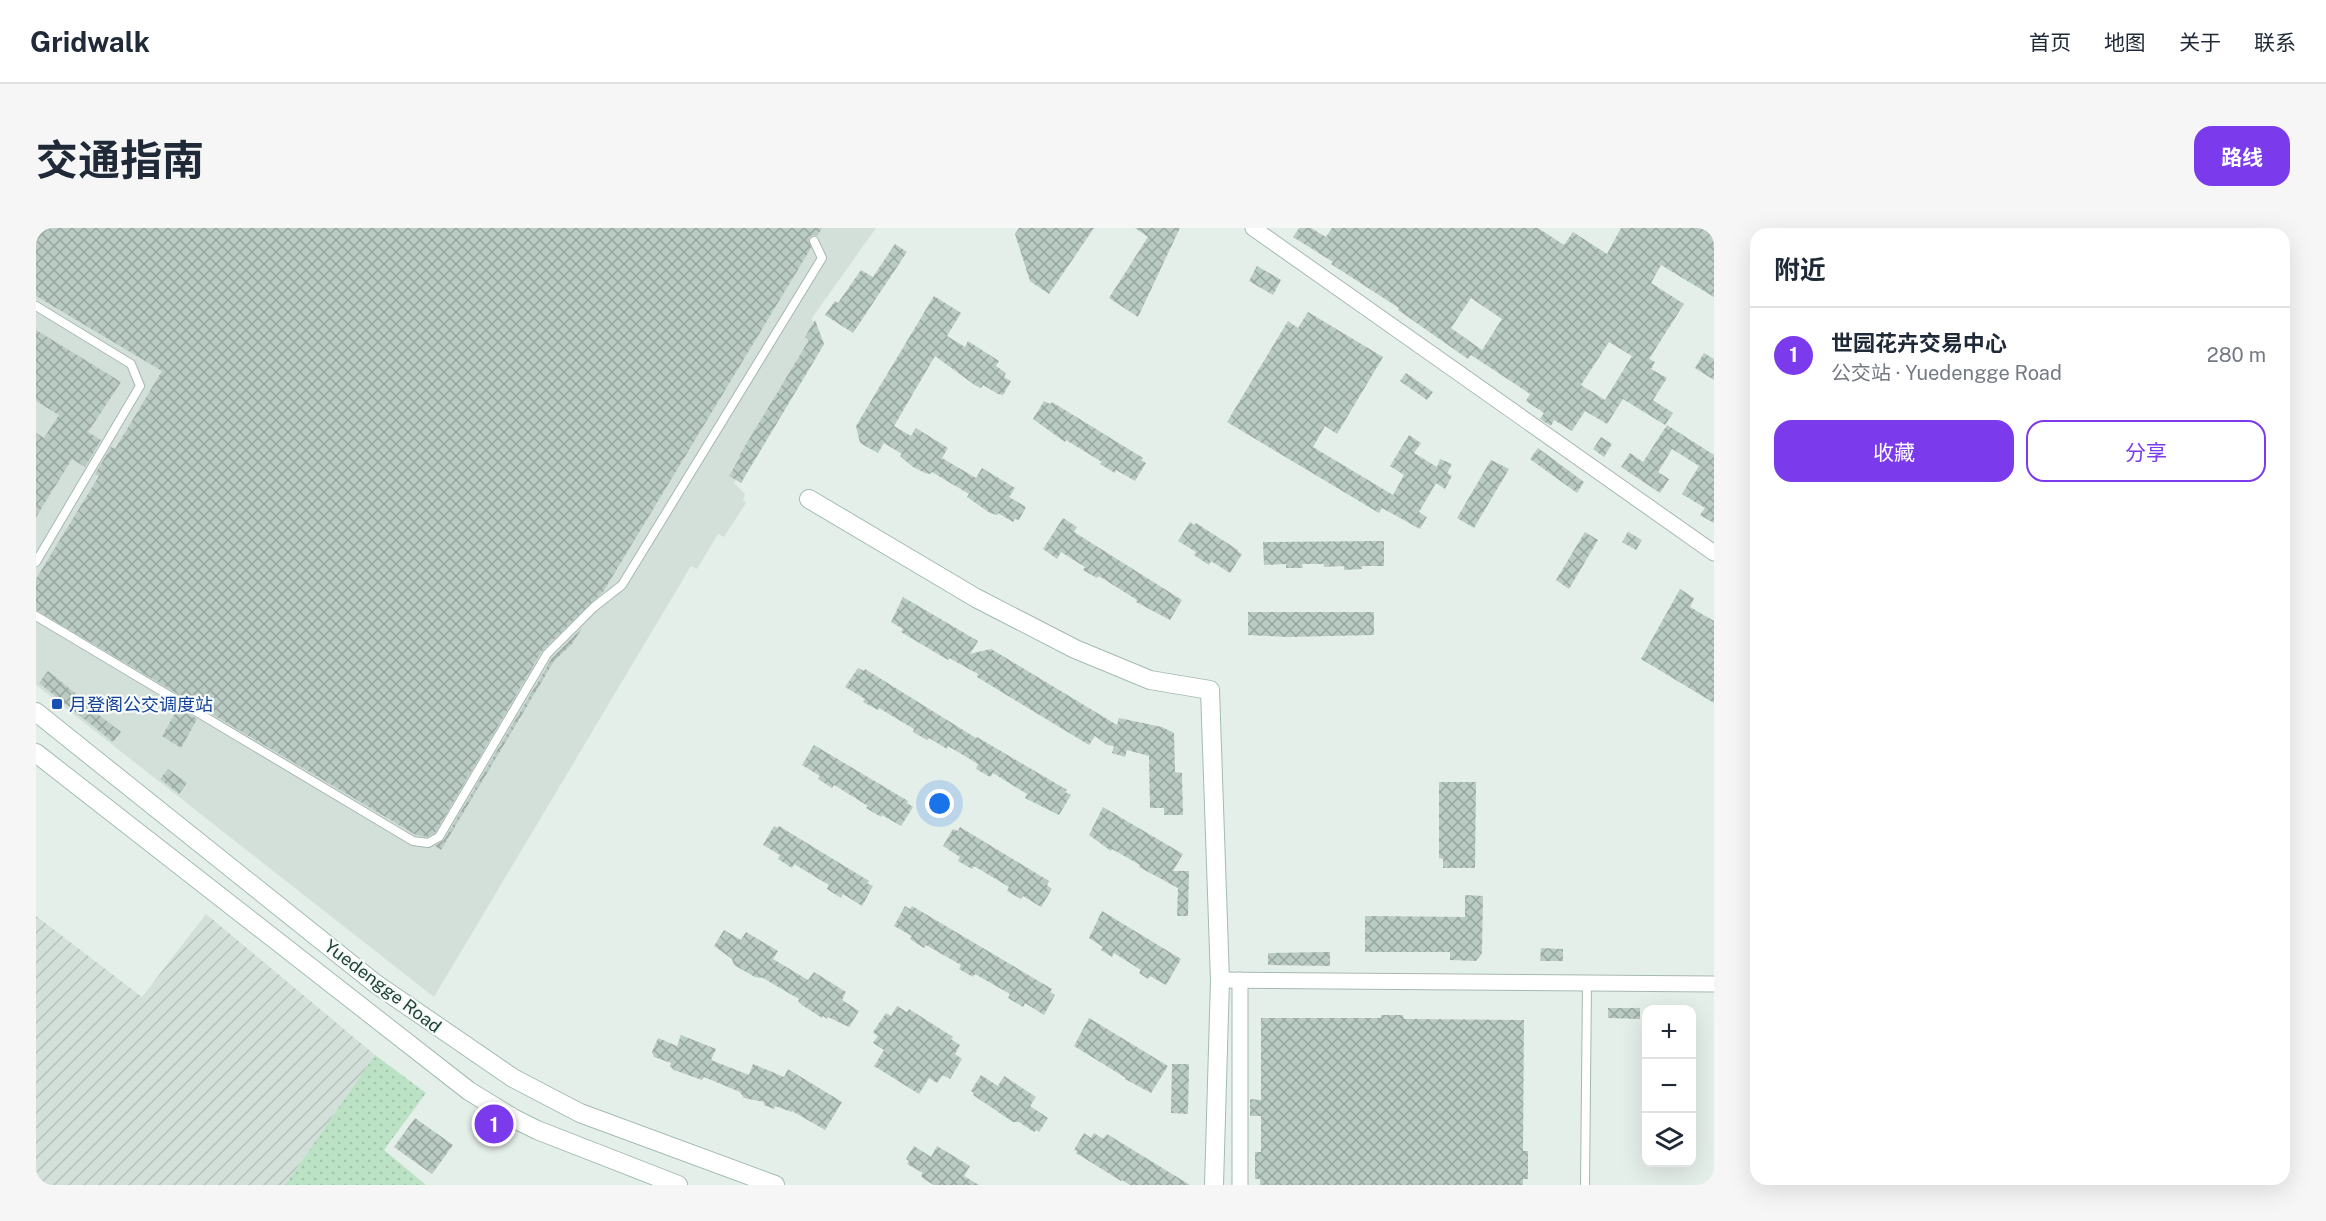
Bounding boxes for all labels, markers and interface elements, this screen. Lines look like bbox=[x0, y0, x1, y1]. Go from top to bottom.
text: Gridwalk bbox=[30, 25, 150, 58]
text: 首页 bbox=[2029, 30, 2071, 55]
text: 地图 bbox=[2104, 30, 2146, 55]
text: 关于 bbox=[2179, 30, 2221, 55]
text: 联系 bbox=[2254, 30, 2296, 55]
button: 路线 bbox=[2194, 126, 2290, 186]
text: 交通指南 bbox=[36, 135, 204, 184]
text: 附近 bbox=[1774, 254, 1826, 285]
text: 世园花卉交易中心 bbox=[1831, 330, 2007, 356]
text: 1 bbox=[1789, 343, 1798, 367]
text: 280 m bbox=[2207, 343, 2266, 367]
text: 公交站 · Yuedengge Road bbox=[1831, 361, 2062, 385]
button: 收藏 bbox=[1774, 420, 2014, 482]
button: 分享 bbox=[2026, 420, 2266, 482]
place label: 月登阁公交调度站 bbox=[69, 694, 213, 715]
marker: 月登阁公交调度站 bbox=[50, 697, 64, 711]
your location bbox=[925, 789, 954, 818]
street label: Yuedengge Road bbox=[320, 935, 446, 1037]
map controls bbox=[1642, 1005, 1696, 1167]
button: + bbox=[1642, 1005, 1696, 1059]
button: − bbox=[1642, 1059, 1696, 1113]
pin: 1 bbox=[474, 1102, 514, 1146]
button: layers bbox=[1642, 1113, 1696, 1167]

